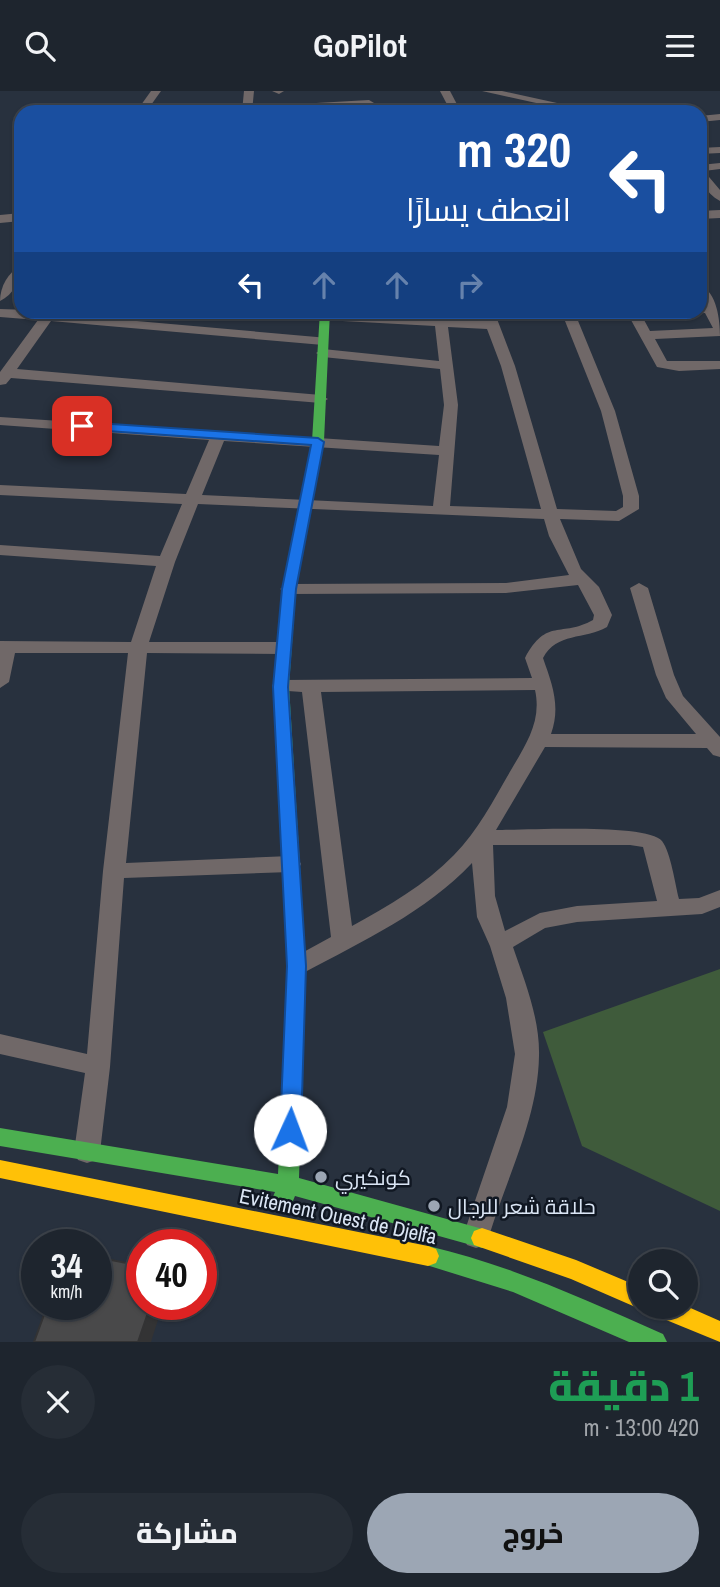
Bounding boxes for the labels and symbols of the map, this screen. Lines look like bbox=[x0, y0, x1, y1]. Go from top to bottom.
pin bbox=[52, 396, 112, 456]
position arrow bbox=[253, 1093, 327, 1167]
place label: كونكيري bbox=[335, 1163, 411, 1194]
marker: كونكيري bbox=[313, 1169, 329, 1185]
street label: Evitement Ouest de Djelfa bbox=[237, 1181, 440, 1251]
place label: حلاقة شعر للرجال bbox=[448, 1192, 596, 1221]
marker: حلاقة شعر للرجال bbox=[426, 1198, 442, 1214]
speed limit sign: 40 bbox=[126, 1229, 217, 1320]

